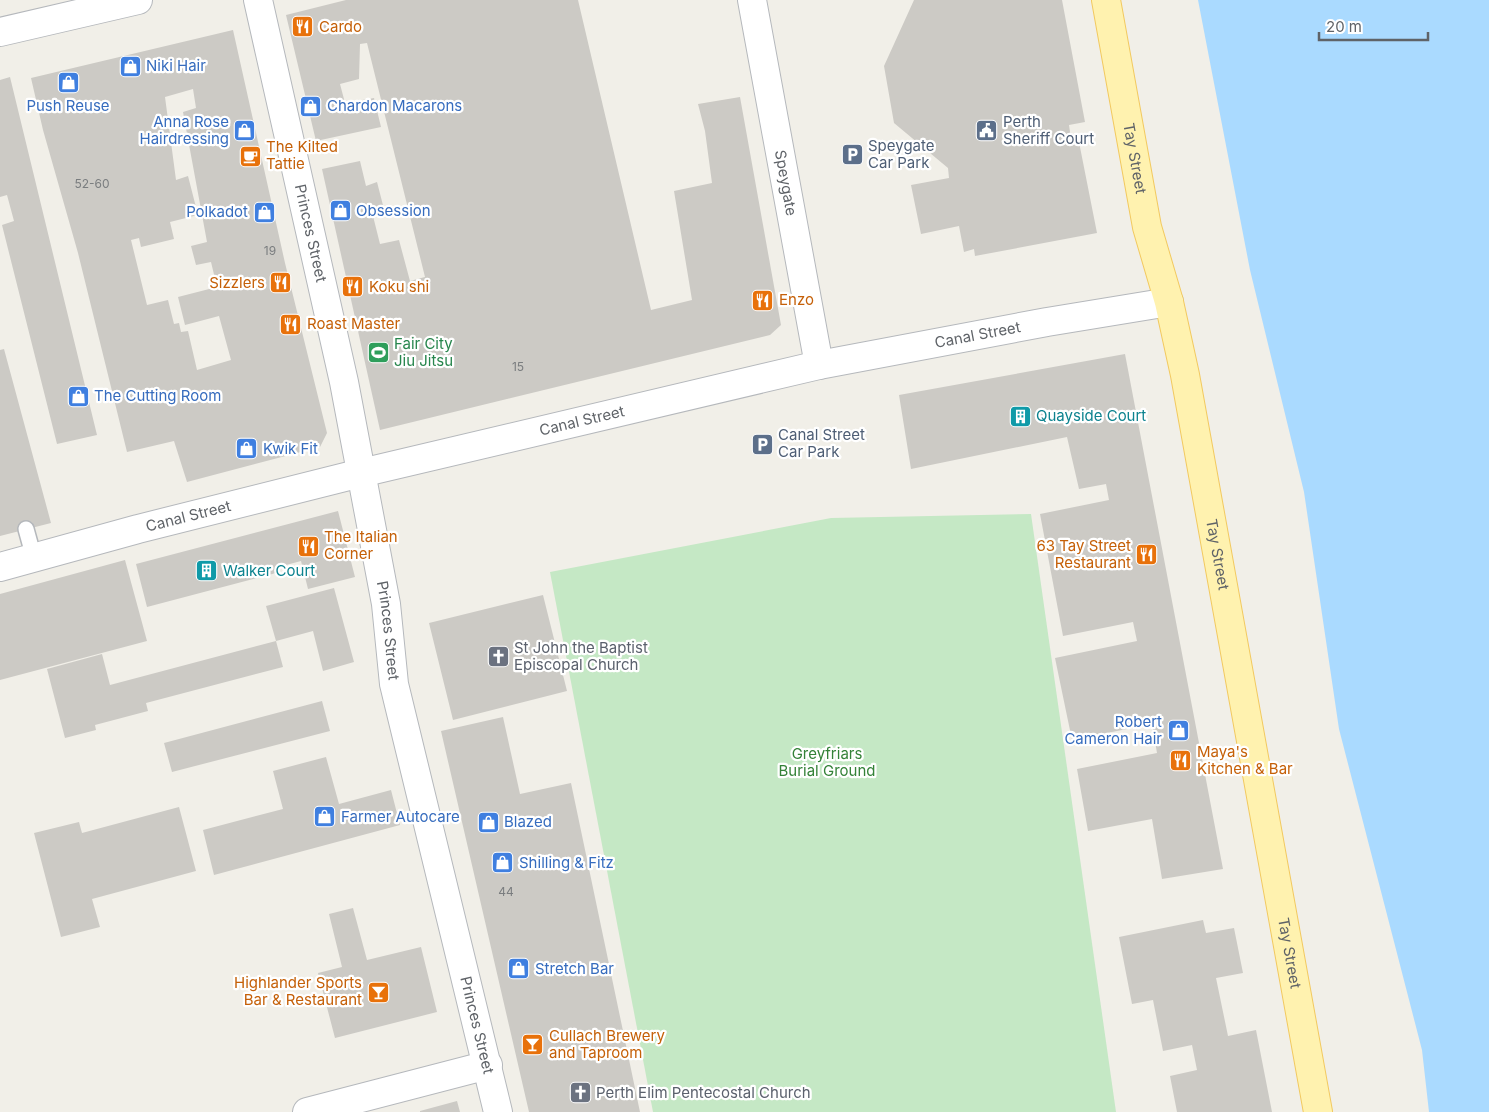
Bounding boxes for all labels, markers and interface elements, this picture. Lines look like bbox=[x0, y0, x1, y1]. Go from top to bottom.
scale bar bbox=[1319, 10, 1428, 42]
restaurant icon: Cardo bbox=[291, 15, 315, 39]
place label: Cardo bbox=[319, 17, 362, 36]
text: 20 m bbox=[1326, 17, 1362, 36]
shop icon: Niki Hair bbox=[118, 54, 142, 78]
place label: Niki Hair bbox=[146, 56, 206, 75]
shop icon: Push Reuse bbox=[56, 71, 80, 95]
shop icon: Chardon Macarons bbox=[299, 94, 323, 118]
place label: Push Reuse bbox=[26, 96, 110, 115]
place label: Chardon Macarons bbox=[327, 96, 462, 115]
place label: Anna Rose Hairdressing bbox=[140, 112, 229, 148]
place label: Perth Sheriff Court bbox=[1003, 112, 1094, 148]
shop icon: Anna Rose Hairdressing bbox=[233, 119, 257, 143]
public building icon: Perth Sheriff Court bbox=[975, 119, 999, 143]
street label: Tay Street bbox=[1119, 121, 1151, 195]
place label: Speygate Car Park bbox=[868, 136, 935, 172]
place label: The Kilted Tattie bbox=[266, 137, 338, 173]
parking icon: Speygate Car Park bbox=[840, 143, 864, 167]
cafe icon: The Kilted Tattie bbox=[238, 144, 262, 168]
street label: Speygate bbox=[771, 148, 801, 217]
house number: 52-60 bbox=[74, 176, 110, 191]
street label: Princes Street bbox=[291, 182, 331, 284]
shop icon: Obsession bbox=[328, 199, 352, 223]
shop icon: Polkadot bbox=[252, 200, 276, 224]
place label: Obsession bbox=[356, 201, 431, 220]
place label: Polkadot bbox=[186, 202, 248, 221]
house number: 19 bbox=[264, 243, 276, 258]
restaurant icon: Sizzlers bbox=[269, 271, 293, 295]
place label: Sizzlers bbox=[209, 273, 265, 292]
restaurant icon: Koku shi bbox=[341, 275, 365, 299]
place label: Koku shi bbox=[369, 277, 429, 296]
restaurant icon: Enzo bbox=[751, 288, 775, 312]
place label: Enzo bbox=[779, 290, 814, 309]
restaurant icon: Roast Master bbox=[279, 312, 303, 336]
place label: Roast Master bbox=[307, 314, 400, 333]
street label: Canal Street bbox=[933, 317, 1022, 352]
place label: Fair City Jiu Jitsu bbox=[394, 334, 453, 370]
sports icon: Fair City Jiu Jitsu bbox=[366, 341, 390, 365]
house number: 15 bbox=[512, 359, 524, 374]
shop icon: The Cutting Room bbox=[66, 384, 90, 408]
place label: The Cutting Room bbox=[94, 386, 221, 405]
street label: Canal Street bbox=[537, 401, 626, 440]
building icon: Quayside Court bbox=[1008, 404, 1032, 428]
place label: Quayside Court bbox=[1036, 406, 1146, 425]
place label: Canal Street Car Park bbox=[778, 425, 865, 461]
parking icon: Canal Street Car Park bbox=[750, 432, 774, 456]
shop icon: Kwik Fit bbox=[235, 437, 259, 461]
place label: Kwik Fit bbox=[263, 439, 318, 458]
street label: Canal Street bbox=[144, 496, 233, 536]
street label: Tay Street bbox=[1202, 517, 1234, 592]
place label: The Italian Corner bbox=[324, 527, 398, 563]
restaurant icon: The Italian Corner bbox=[296, 534, 320, 558]
place label: 63 Tay Street Restaurant bbox=[1036, 536, 1131, 572]
restaurant icon: 63 Tay Street Restaurant bbox=[1135, 543, 1159, 567]
building icon: Walker Court bbox=[195, 559, 219, 583]
place label: Walker Court bbox=[223, 561, 315, 580]
street label: Princes Street bbox=[373, 579, 404, 681]
place label: St John the Baptist Episcopal Church bbox=[514, 638, 648, 674]
church icon: St John the Baptist Episcopal Church bbox=[486, 645, 510, 669]
place label: Robert Cameron Hair bbox=[1064, 712, 1162, 748]
shop icon: Robert Cameron Hair bbox=[1166, 719, 1190, 743]
place label: Maya's Kitchen & Bar bbox=[1197, 742, 1293, 778]
park label: Greyfriars Burial Ground bbox=[779, 744, 875, 780]
restaurant icon: Maya's Kitchen & Bar bbox=[1169, 749, 1193, 773]
shop icon: Farmer Autocare bbox=[313, 805, 337, 829]
place label: Farmer Autocare bbox=[341, 807, 460, 826]
shop icon: Blazed bbox=[476, 810, 500, 834]
place label: Blazed bbox=[504, 812, 552, 831]
shop icon: Shilling & Fitz bbox=[491, 851, 515, 875]
place label: Shilling & Fitz bbox=[519, 853, 614, 872]
house number: 44 bbox=[498, 884, 514, 899]
street label: Tay Street bbox=[1274, 916, 1306, 990]
shop icon: Stretch Bar bbox=[507, 957, 531, 981]
place label: Stretch Bar bbox=[535, 959, 614, 978]
place label: Highlander Sports Bar & Restaurant bbox=[234, 973, 362, 1009]
street label: Princes Street bbox=[456, 974, 498, 1076]
bar icon: Highlander Sports Bar & Restaurant bbox=[366, 980, 390, 1004]
place label: Cullach Brewery and Taproom bbox=[549, 1026, 665, 1062]
bar icon: Cullach Brewery and Taproom bbox=[521, 1033, 545, 1057]
church icon: Perth Elim Pentecostal Church bbox=[568, 1081, 592, 1105]
place label: Perth Elim Pentecostal Church bbox=[596, 1083, 811, 1102]

